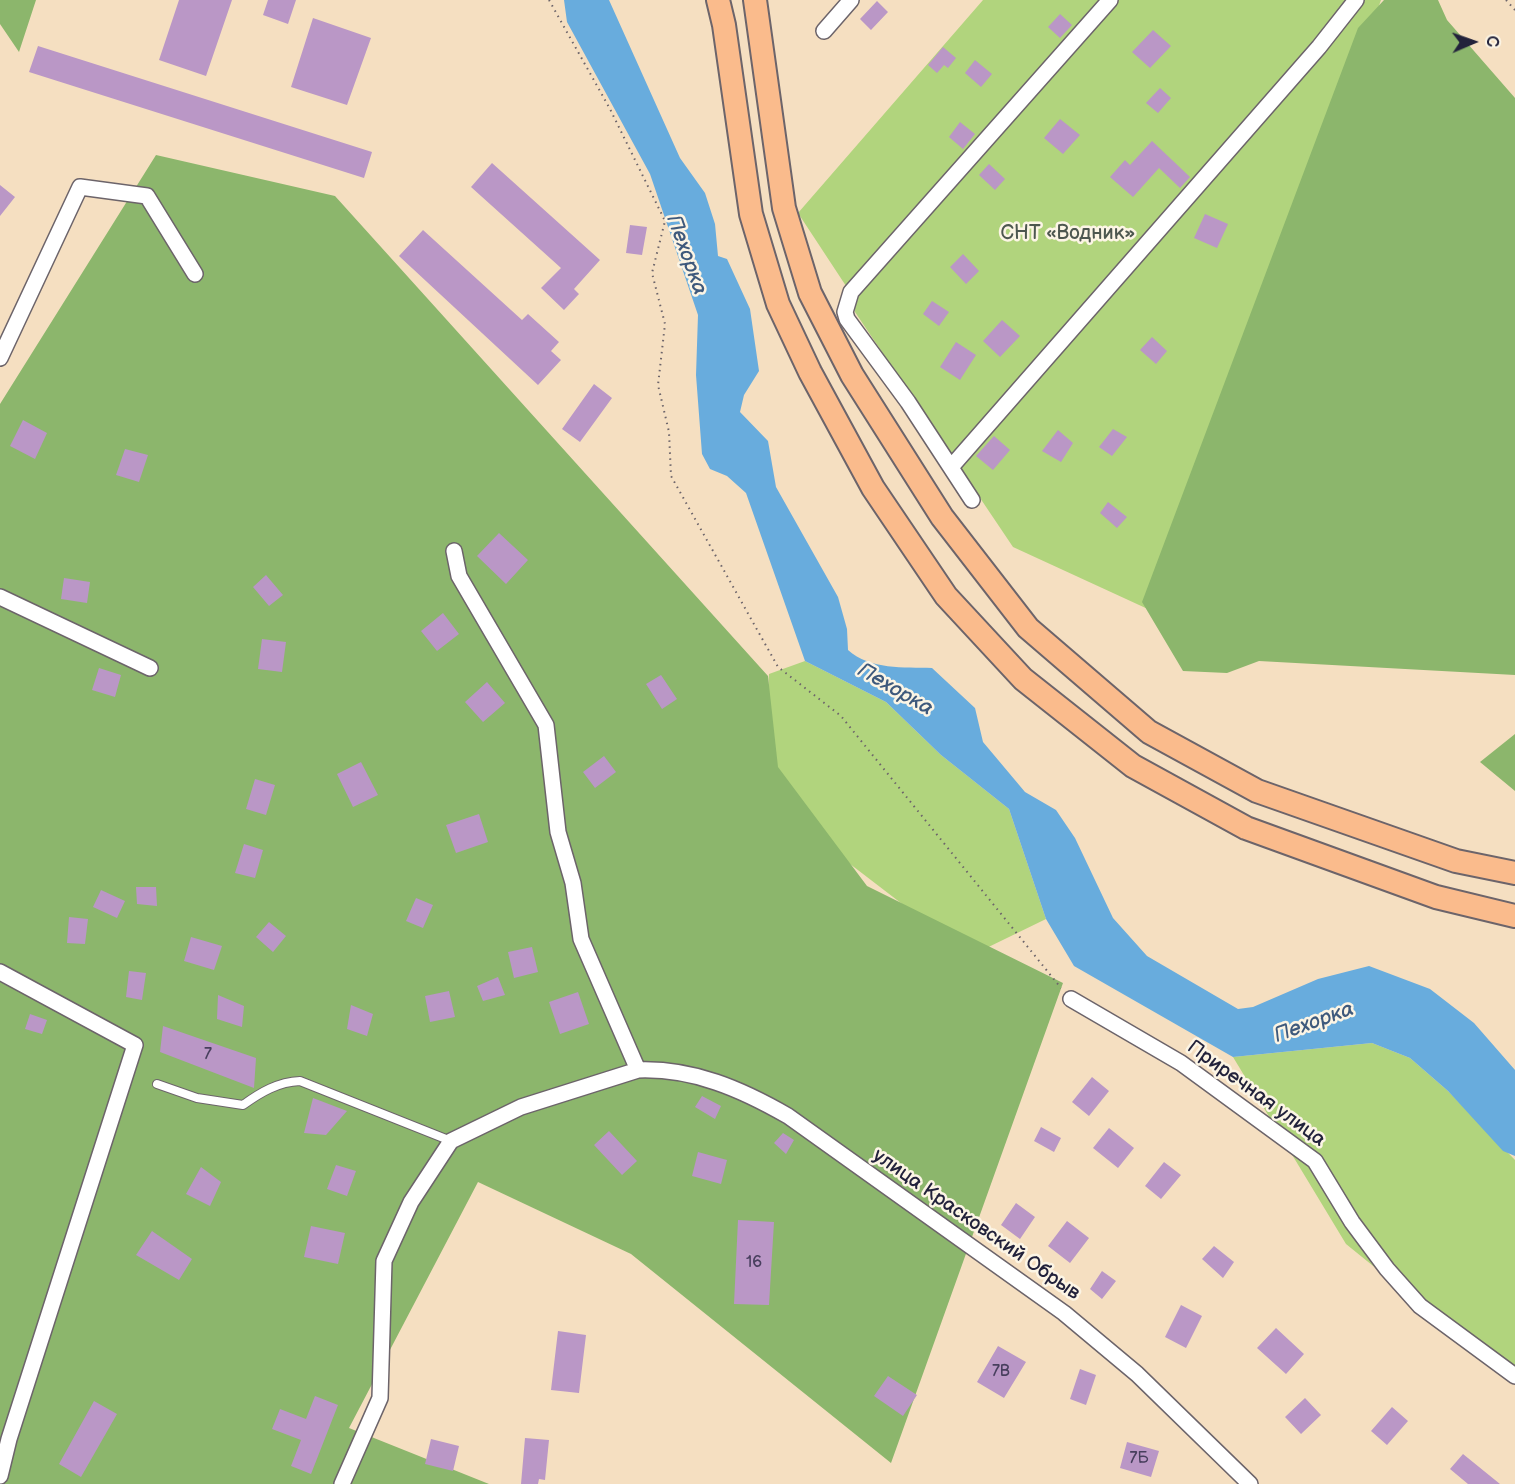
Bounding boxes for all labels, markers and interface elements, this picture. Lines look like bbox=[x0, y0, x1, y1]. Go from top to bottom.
north arrow bbox=[1443, 12, 1503, 72]
text: С bbox=[1482, 35, 1501, 47]
water label: Пехорка bbox=[660, 212, 712, 298]
park label: СНТ «Водник» bbox=[1001, 222, 1135, 246]
water label: Пехорка bbox=[853, 658, 937, 722]
water label: Пехорка bbox=[1271, 997, 1357, 1049]
street label: Приречная улица bbox=[1182, 1036, 1330, 1152]
house number: 7 bbox=[204, 1045, 212, 1065]
street label: улица Красковский Обрыв bbox=[868, 1144, 1084, 1306]
house number: 16 bbox=[746, 1253, 762, 1273]
house number: 7В bbox=[992, 1362, 1010, 1382]
house number: 7Б bbox=[1130, 1449, 1148, 1469]

